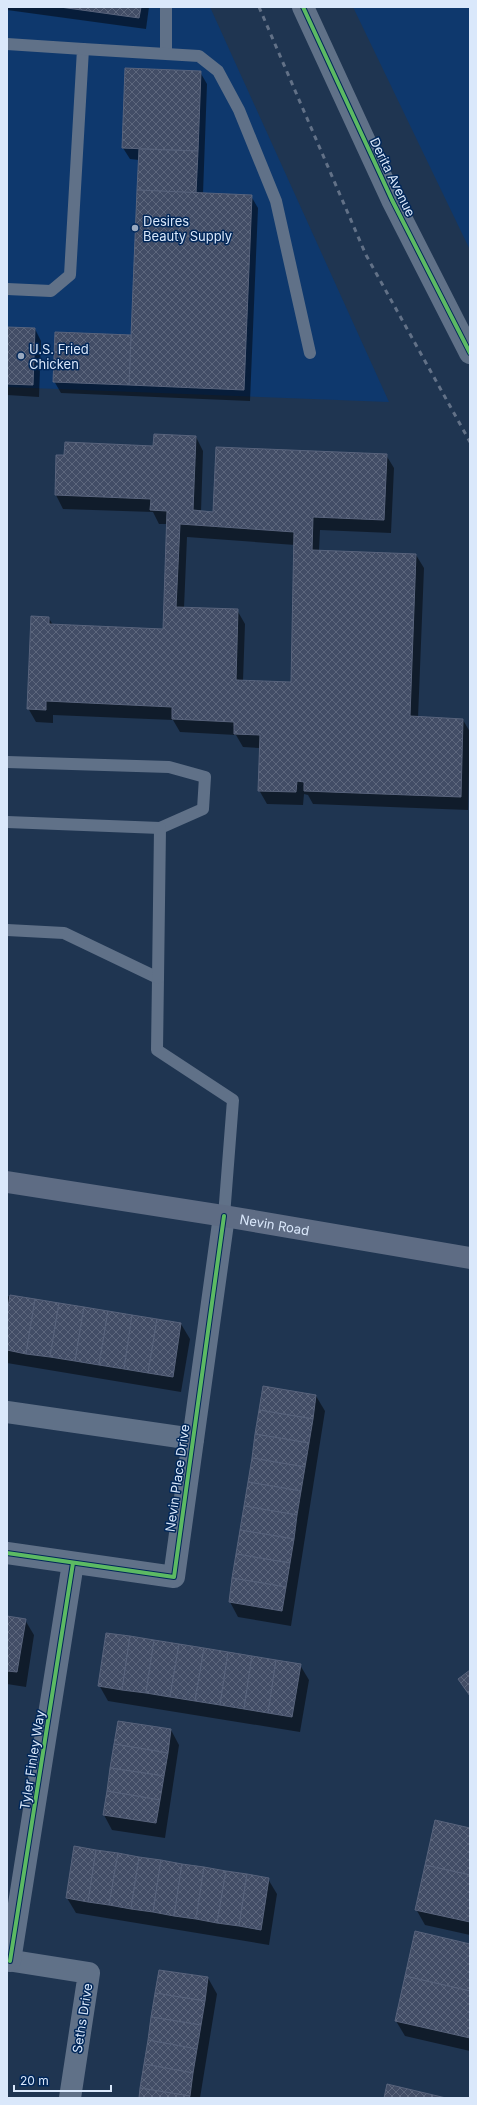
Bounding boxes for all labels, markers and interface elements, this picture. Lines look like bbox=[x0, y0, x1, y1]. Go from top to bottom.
street label: Derita Avenue bbox=[367, 135, 419, 219]
place label: Desires Beauty Supply bbox=[143, 213, 232, 244]
marker: Desires Beauty Supply bbox=[130, 223, 140, 233]
place label: U.S. Fried Chicken bbox=[29, 341, 89, 372]
marker: U.S. Fried Chicken bbox=[16, 351, 26, 361]
street label: Nevin Road bbox=[239, 1211, 311, 1238]
street label: Nevin Place Drive bbox=[162, 1423, 192, 1533]
street label: Tyler Finley Way bbox=[16, 1709, 48, 1811]
street label: Seths Drive bbox=[69, 1982, 95, 2054]
scale bar bbox=[14, 2067, 111, 2093]
text: 20 m bbox=[20, 2073, 49, 2088]

